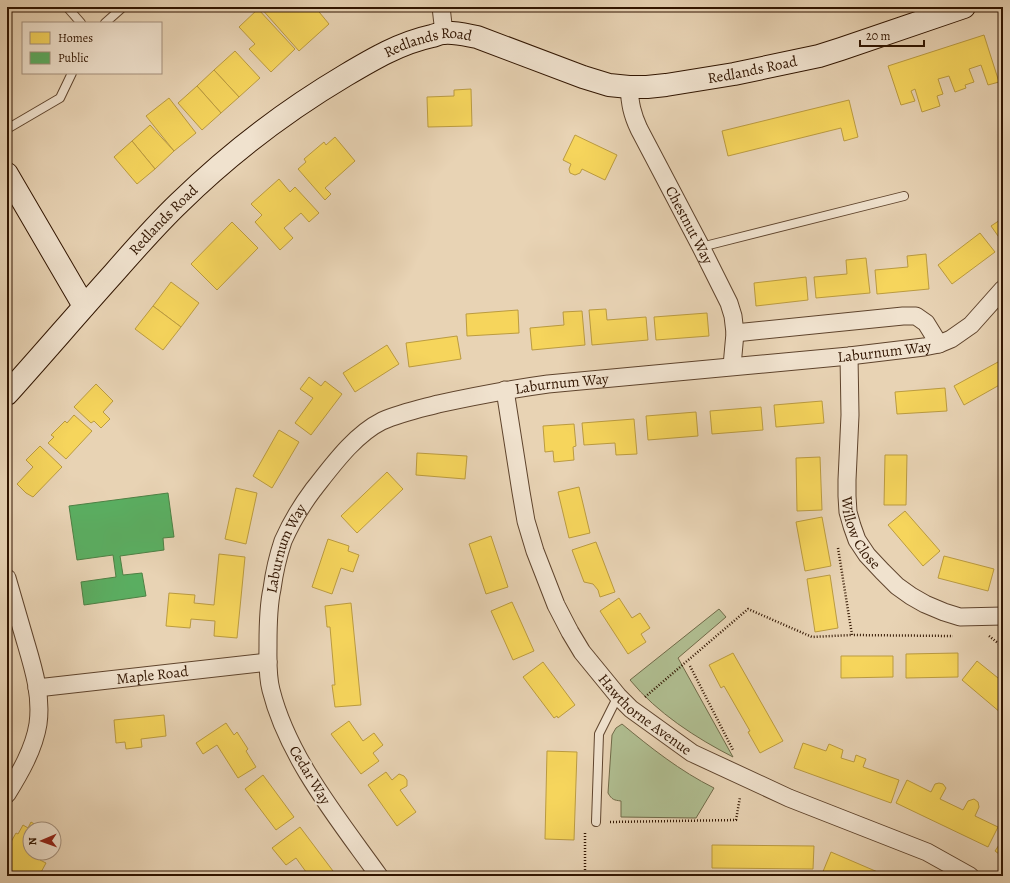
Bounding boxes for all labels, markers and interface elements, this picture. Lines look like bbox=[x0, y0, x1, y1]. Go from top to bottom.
legend bbox=[22, 22, 162, 74]
scale bar bbox=[860, 22, 924, 48]
street label: Redlands Road bbox=[381, 23, 475, 62]
text: 20 m bbox=[866, 28, 890, 44]
text: Homes bbox=[58, 30, 93, 46]
text: Public bbox=[58, 50, 89, 66]
street label: Redlands Road bbox=[706, 51, 800, 88]
street label: Redlands Road bbox=[124, 180, 203, 259]
street label: Chestnut Way bbox=[661, 183, 718, 268]
street label: Laburnum Way bbox=[837, 336, 933, 367]
street label: Laburnum Way bbox=[513, 368, 610, 399]
street label: Willow Close bbox=[837, 495, 885, 574]
street label: Laburnum Way bbox=[261, 500, 311, 595]
street label: Maple Road bbox=[115, 661, 190, 689]
street label: Hawthorne Avenue bbox=[594, 669, 696, 760]
street label: Cedar Way bbox=[284, 742, 336, 809]
north arrow bbox=[22, 821, 62, 861]
text: N bbox=[25, 837, 40, 846]

